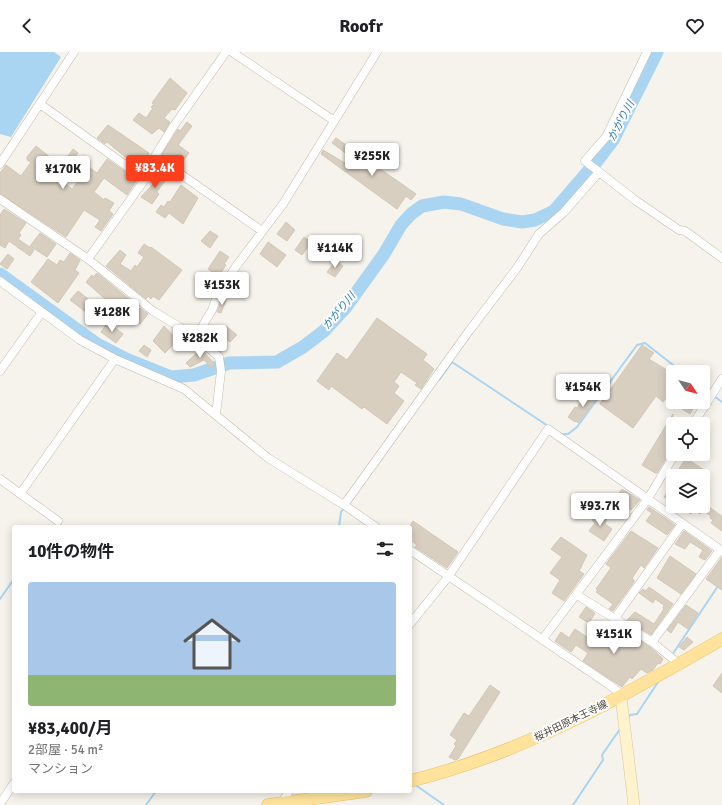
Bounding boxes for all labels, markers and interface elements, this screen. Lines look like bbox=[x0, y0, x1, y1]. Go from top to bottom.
icon: back bbox=[16, 15, 38, 37]
text: Roofr bbox=[339, 15, 383, 37]
icon: heart bbox=[684, 15, 706, 37]
water label: かがり川 bbox=[605, 98, 638, 143]
pin: ¥255K bbox=[344, 143, 400, 177]
text: ¥255K bbox=[354, 148, 390, 164]
pin: ¥83.4K bbox=[122, 155, 188, 189]
pin: ¥170K bbox=[35, 156, 91, 190]
text: ¥83.4K bbox=[135, 160, 175, 176]
text: ¥170K bbox=[45, 161, 81, 177]
pin: ¥114K bbox=[307, 235, 363, 269]
text: ¥114K bbox=[317, 240, 353, 256]
pin: ¥153K bbox=[194, 272, 250, 306]
text: ¥153K bbox=[204, 277, 240, 293]
water label: かがり川 bbox=[320, 289, 359, 332]
pin: ¥128K bbox=[84, 299, 140, 333]
text: ¥128K bbox=[94, 304, 130, 320]
pin: ¥282K bbox=[172, 325, 228, 359]
text: ¥282K bbox=[182, 330, 218, 346]
north arrow bbox=[666, 365, 710, 409]
map controls bbox=[666, 365, 710, 513]
pin: ¥154K bbox=[555, 374, 611, 408]
text: ¥154K bbox=[565, 379, 601, 395]
button: locate bbox=[666, 417, 710, 461]
button: layers bbox=[666, 469, 710, 513]
pin: ¥93.7K bbox=[567, 493, 633, 527]
text: ¥93.7K bbox=[580, 498, 620, 514]
icon: filters bbox=[374, 538, 396, 560]
text: 10件の物件 bbox=[28, 541, 114, 562]
icon: home bbox=[176, 608, 248, 680]
pin: ¥151K bbox=[586, 621, 642, 655]
text: ¥151K bbox=[596, 626, 632, 642]
street label: 桜井田原本王寺線 bbox=[532, 698, 610, 744]
text: ¥83,400/月 bbox=[28, 718, 113, 739]
text: 2部屋 · 54 m² bbox=[28, 742, 103, 758]
text: マンション bbox=[28, 761, 93, 777]

